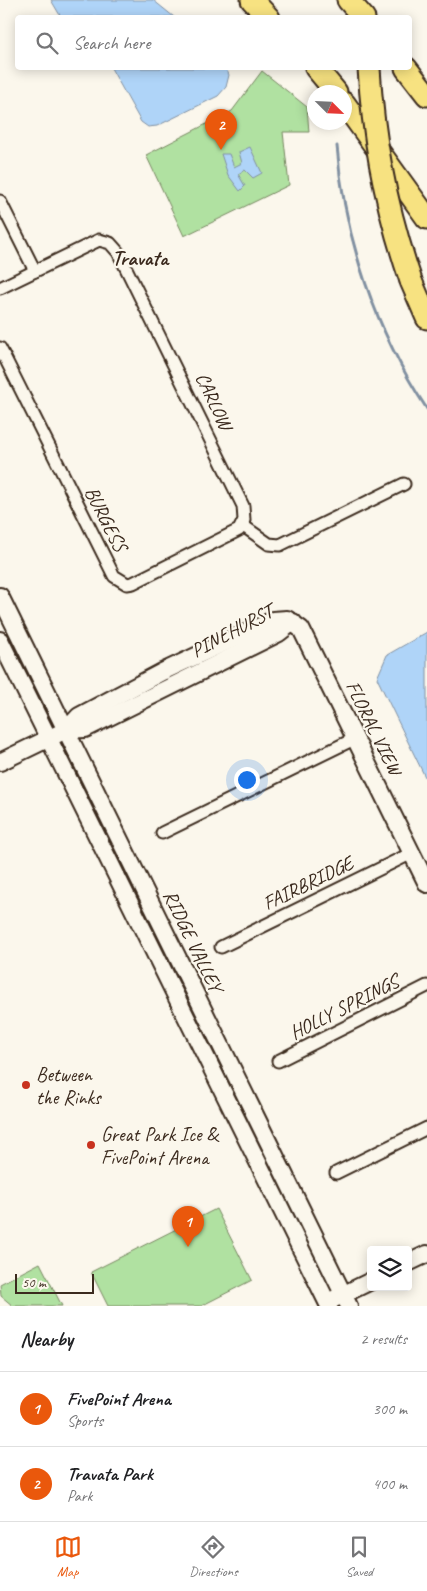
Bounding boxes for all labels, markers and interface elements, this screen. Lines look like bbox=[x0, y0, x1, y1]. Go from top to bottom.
search box bbox=[15, 15, 412, 70]
icon: search bbox=[33, 29, 61, 57]
text: Search here bbox=[73, 31, 150, 55]
north arrow bbox=[307, 85, 352, 130]
pin: 2 bbox=[205, 109, 237, 150]
district label: Travata bbox=[112, 245, 170, 271]
street label: CARLOW bbox=[190, 368, 240, 437]
street label: BURGESS bbox=[79, 482, 134, 558]
street label: PINEHURST bbox=[187, 597, 282, 663]
street label: FLORAL VIEW bbox=[340, 677, 409, 782]
your location bbox=[234, 767, 260, 793]
street label: FAIRBRIDGE bbox=[259, 849, 359, 916]
street label: RIDGE VALLEY bbox=[158, 886, 230, 1000]
street label: HOLLY SPRINGS bbox=[285, 967, 407, 1045]
place label: Between the Rinks bbox=[36, 1062, 103, 1110]
marker: Between the Rinks bbox=[20, 1079, 32, 1091]
place label: Great Park Ice & FivePoint Arena bbox=[101, 1122, 220, 1170]
marker: Great Park Ice & FivePoint Arena bbox=[85, 1139, 97, 1151]
pin: 1 bbox=[172, 1206, 204, 1247]
map controls bbox=[367, 1246, 412, 1291]
button: layers bbox=[367, 1246, 412, 1291]
scale bar bbox=[15, 1271, 94, 1294]
text: 50 m bbox=[22, 1274, 46, 1291]
text: Nearby bbox=[20, 1326, 73, 1352]
text: 2 results bbox=[360, 1329, 407, 1349]
text: FivePoint Arena bbox=[67, 1387, 171, 1411]
text: 1 bbox=[32, 1399, 40, 1419]
text: 300 m bbox=[373, 1399, 407, 1419]
text: Sports bbox=[67, 1411, 103, 1431]
text: Travata Park bbox=[67, 1462, 153, 1486]
text: 2 bbox=[32, 1474, 40, 1494]
text: 400 m bbox=[373, 1474, 407, 1494]
text: Park bbox=[67, 1486, 92, 1506]
tab: Map bbox=[54, 1533, 82, 1580]
tab: Directions bbox=[189, 1533, 238, 1580]
tab: Saved bbox=[345, 1533, 373, 1580]

